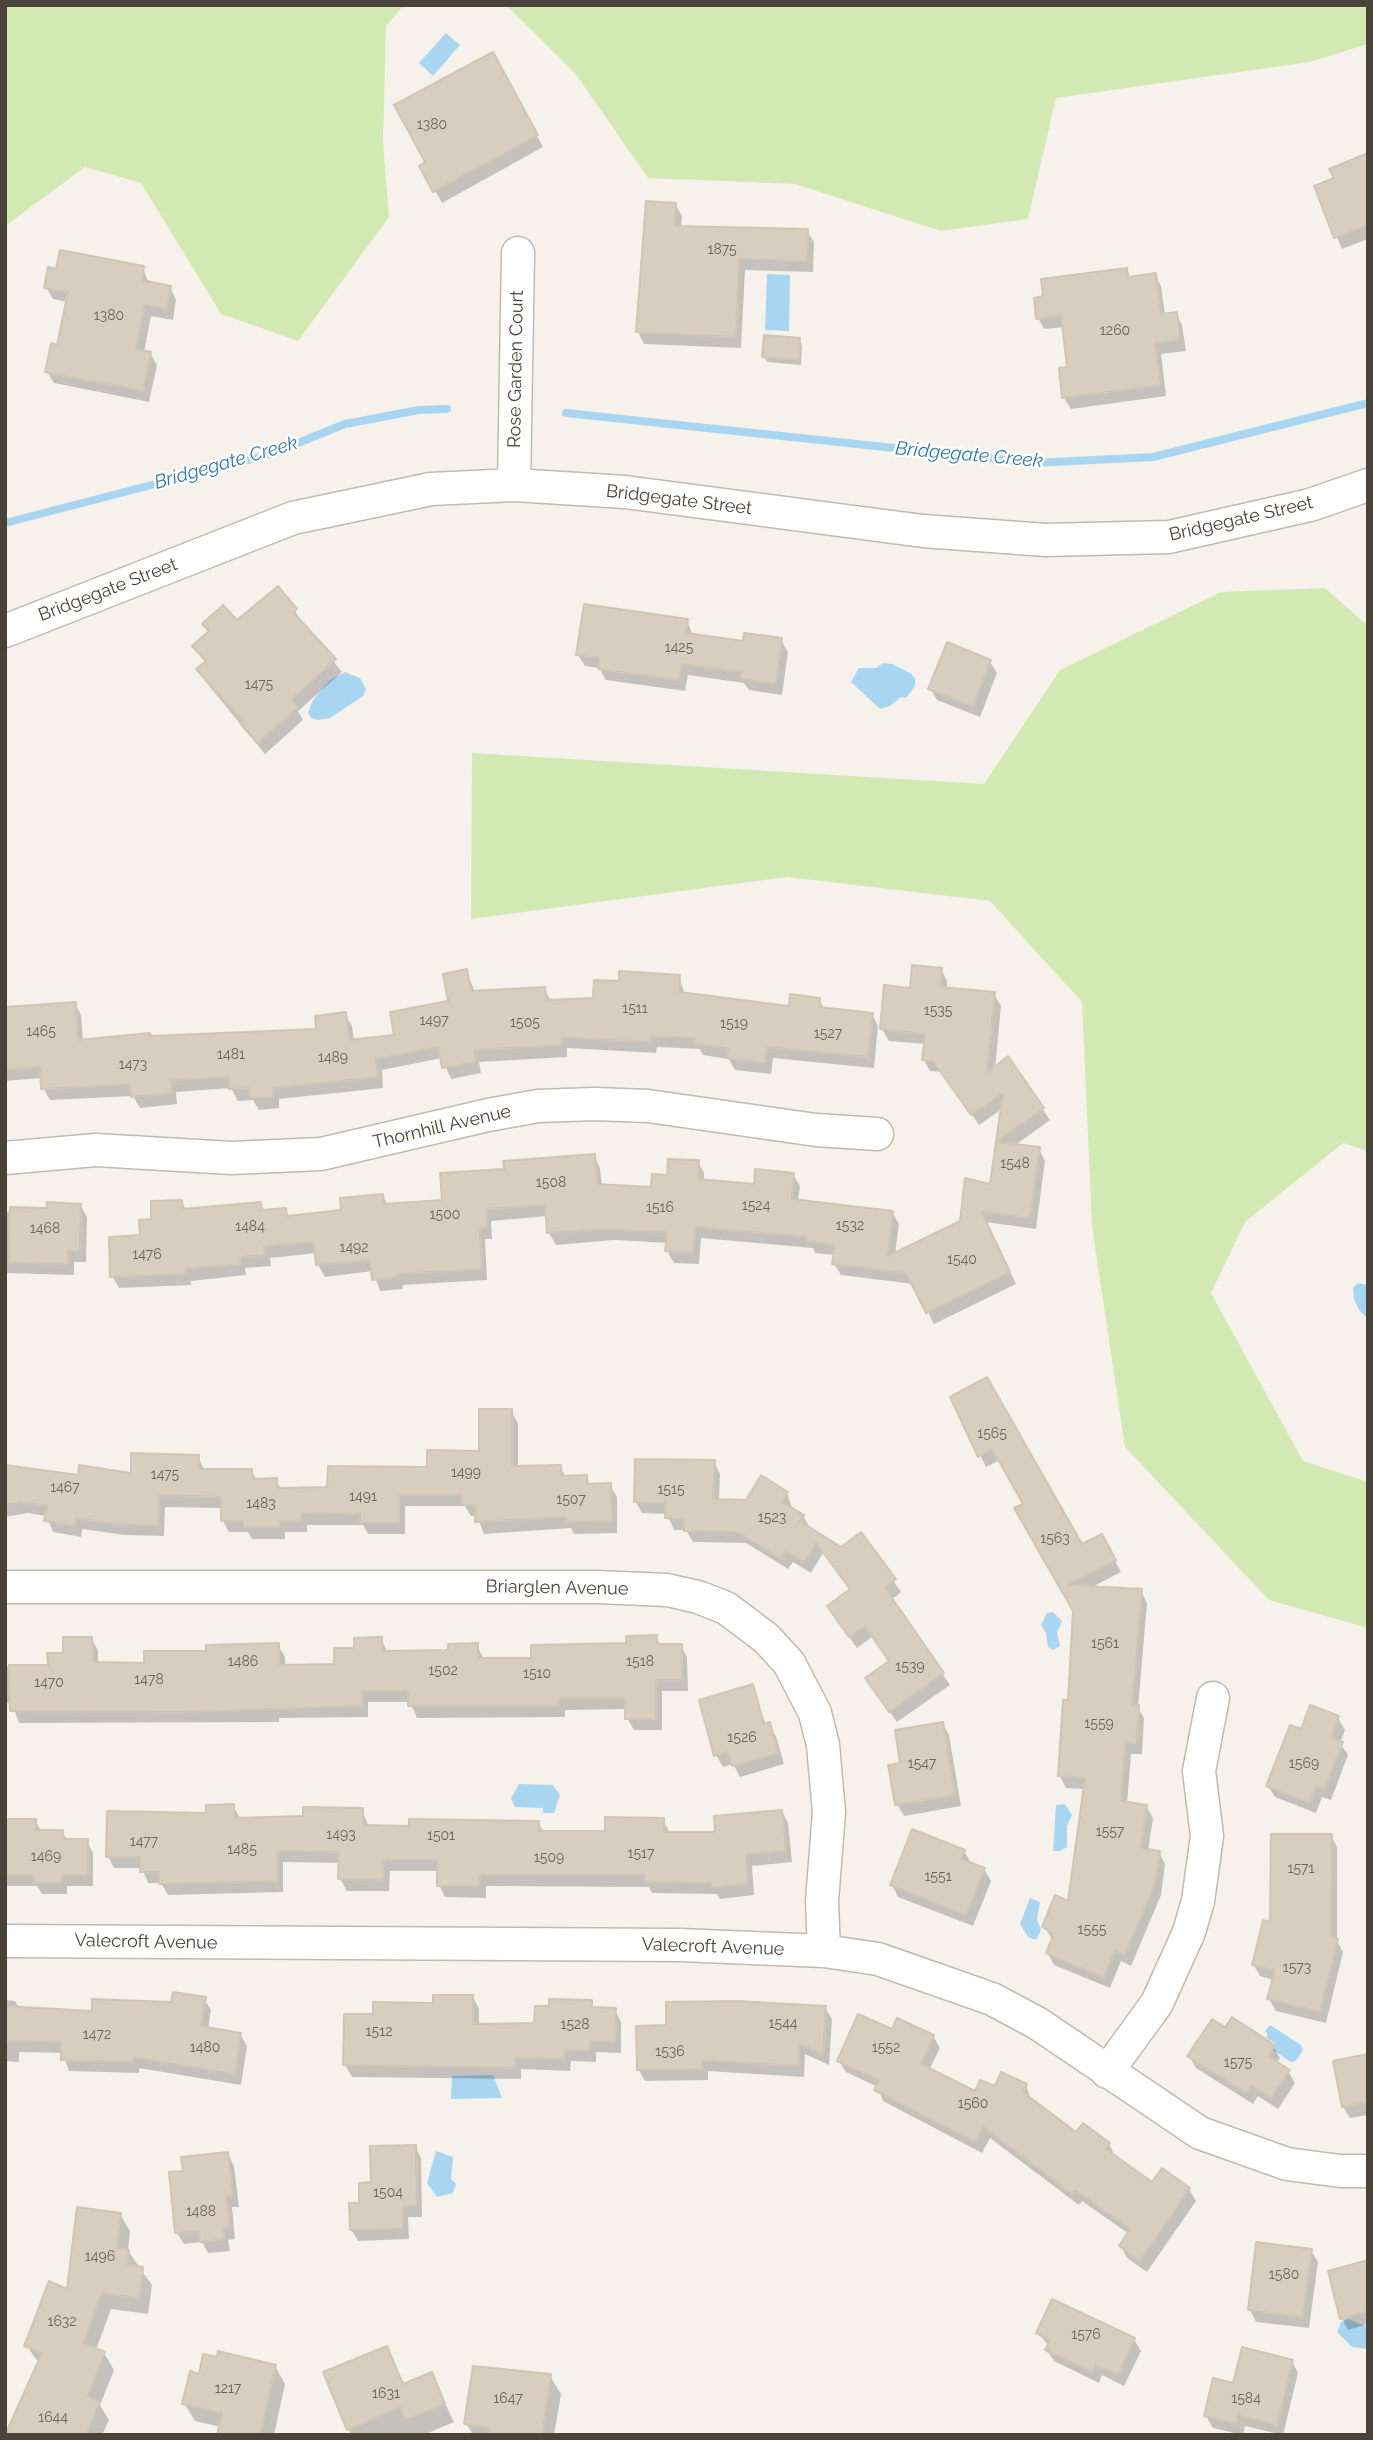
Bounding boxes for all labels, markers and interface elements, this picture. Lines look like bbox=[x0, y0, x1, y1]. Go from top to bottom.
house number: 1380 bbox=[417, 117, 447, 133]
house number: 1875 bbox=[707, 242, 737, 258]
street label: Rose Garden Court bbox=[504, 290, 528, 448]
house number: 1380 bbox=[94, 308, 124, 324]
house number: 1260 bbox=[1100, 323, 1130, 339]
water label: Bridgegate Creek bbox=[152, 432, 300, 494]
water label: Bridgegate Creek bbox=[894, 437, 1044, 473]
street label: Bridgegate Street bbox=[605, 480, 753, 520]
street label: Bridgegate Street bbox=[1167, 492, 1315, 546]
street label: Bridgegate Street bbox=[36, 554, 180, 626]
house number: 1425 bbox=[665, 640, 693, 656]
house number: 1475 bbox=[245, 677, 273, 693]
house number: 1511 bbox=[622, 1001, 648, 1017]
house number: 1535 bbox=[924, 1003, 952, 1019]
house number: 1497 bbox=[419, 1013, 449, 1029]
house number: 1505 bbox=[510, 1015, 540, 1031]
house number: 1519 bbox=[720, 1016, 748, 1032]
house number: 1465 bbox=[26, 1024, 56, 1040]
house number: 1527 bbox=[814, 1026, 842, 1042]
house number: 1481 bbox=[217, 1047, 245, 1063]
house number: 1489 bbox=[318, 1050, 348, 1066]
house number: 1473 bbox=[119, 1057, 147, 1073]
street label: Thornhill Avenue bbox=[371, 1101, 513, 1153]
house number: 1548 bbox=[1000, 1156, 1030, 1172]
house number: 1508 bbox=[536, 1175, 566, 1191]
house number: 1524 bbox=[742, 1198, 770, 1214]
house number: 1516 bbox=[646, 1200, 674, 1216]
house number: 1500 bbox=[430, 1207, 460, 1223]
house number: 1532 bbox=[836, 1218, 864, 1234]
house number: 1484 bbox=[235, 1219, 265, 1235]
house number: 1468 bbox=[30, 1221, 60, 1237]
house number: 1492 bbox=[339, 1240, 369, 1256]
house number: 1476 bbox=[132, 1247, 162, 1263]
house number: 1540 bbox=[947, 1252, 977, 1268]
house number: 1565 bbox=[977, 1426, 1007, 1442]
house number: 1499 bbox=[451, 1465, 481, 1481]
house number: 1475 bbox=[151, 1467, 179, 1483]
house number: 1467 bbox=[50, 1480, 80, 1496]
house number: 1515 bbox=[657, 1482, 685, 1498]
house number: 1491 bbox=[349, 1489, 377, 1505]
house number: 1507 bbox=[556, 1492, 586, 1508]
house number: 1483 bbox=[246, 1496, 276, 1512]
house number: 1523 bbox=[758, 1510, 786, 1526]
house number: 1563 bbox=[1040, 1531, 1070, 1547]
street label: Briarglen Avenue bbox=[485, 1576, 629, 1600]
house number: 1561 bbox=[1091, 1636, 1119, 1652]
house number: 1486 bbox=[228, 1654, 258, 1670]
house number: 1518 bbox=[626, 1654, 654, 1670]
house number: 1539 bbox=[895, 1659, 925, 1675]
house number: 1502 bbox=[428, 1663, 458, 1679]
house number: 1510 bbox=[523, 1666, 551, 1682]
house number: 1478 bbox=[134, 1672, 164, 1688]
house number: 1470 bbox=[34, 1675, 64, 1691]
house number: 1559 bbox=[1084, 1716, 1114, 1732]
house number: 1526 bbox=[727, 1730, 757, 1746]
house number: 1547 bbox=[908, 1756, 936, 1772]
house number: 1569 bbox=[1289, 1756, 1319, 1772]
house number: 1557 bbox=[1096, 1824, 1124, 1840]
house number: 1493 bbox=[326, 1827, 356, 1843]
house number: 1501 bbox=[427, 1828, 455, 1844]
house number: 1477 bbox=[130, 1834, 158, 1850]
house number: 1485 bbox=[227, 1842, 257, 1858]
house number: 1517 bbox=[627, 1846, 655, 1862]
house number: 1469 bbox=[31, 1849, 61, 1865]
house number: 1509 bbox=[534, 1850, 564, 1866]
house number: 1571 bbox=[1287, 1861, 1315, 1877]
house number: 1551 bbox=[924, 1869, 952, 1885]
house number: 1555 bbox=[1078, 1922, 1106, 1938]
street label: Valecroft Avenue bbox=[74, 1930, 218, 1954]
street label: Valecroft Avenue bbox=[641, 1934, 785, 1960]
house number: 1573 bbox=[1283, 1960, 1311, 1976]
house number: 1544 bbox=[769, 2016, 797, 2032]
house number: 1528 bbox=[560, 2017, 590, 2033]
house number: 1512 bbox=[366, 2024, 392, 2040]
house number: 1472 bbox=[83, 2027, 111, 2043]
house number: 1480 bbox=[190, 2040, 220, 2056]
house number: 1552 bbox=[872, 2040, 900, 2056]
house number: 1536 bbox=[655, 2044, 685, 2060]
house number: 1575 bbox=[1224, 2055, 1252, 2071]
house number: 1560 bbox=[958, 2096, 988, 2112]
house number: 1504 bbox=[373, 2185, 403, 2201]
house number: 1488 bbox=[186, 2204, 216, 2220]
house number: 1496 bbox=[85, 2249, 115, 2265]
house number: 1580 bbox=[1269, 2267, 1299, 2283]
house number: 1632 bbox=[47, 2314, 77, 2330]
house number: 1576 bbox=[1071, 2327, 1101, 2343]
house number: 1217 bbox=[215, 2381, 241, 2397]
house number: 1631 bbox=[372, 2386, 400, 2402]
house number: 1647 bbox=[493, 2391, 523, 2407]
house number: 1584 bbox=[1231, 2391, 1261, 2407]
house number: 1644 bbox=[38, 2410, 68, 2426]

